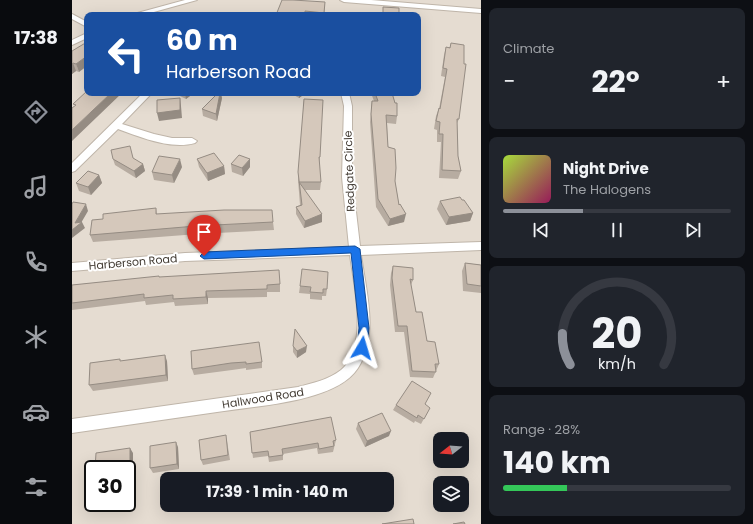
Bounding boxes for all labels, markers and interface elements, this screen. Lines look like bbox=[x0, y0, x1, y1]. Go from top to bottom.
text: 60 m bbox=[166, 21, 238, 60]
text: 17:38 bbox=[14, 25, 58, 50]
icon: left bbox=[100, 28, 152, 80]
text: Climate bbox=[503, 39, 554, 58]
text: Harberson Road bbox=[166, 59, 311, 84]
text: 22° bbox=[591, 60, 640, 103]
text: − bbox=[503, 66, 515, 97]
text: + bbox=[716, 66, 731, 97]
icon: directions bbox=[22, 98, 50, 126]
street label: Redgate Circle bbox=[340, 130, 358, 212]
text: Night Drive bbox=[563, 158, 649, 179]
icon: music bbox=[22, 173, 50, 201]
text: The Halogens bbox=[563, 180, 651, 199]
pin bbox=[187, 215, 221, 256]
icon: previous bbox=[530, 219, 552, 241]
icon: pause bbox=[606, 219, 628, 241]
icon: next bbox=[682, 219, 704, 241]
icon: arrive bbox=[193, 221, 215, 243]
icon: phone bbox=[22, 248, 50, 276]
street label: Harberson Road bbox=[88, 250, 178, 274]
text: 20 bbox=[592, 303, 642, 362]
icon: climate bbox=[22, 323, 50, 351]
position arrow bbox=[341, 327, 383, 369]
text: km/h bbox=[598, 353, 636, 373]
street label: Hallwood Road bbox=[221, 384, 305, 412]
icon: car bbox=[22, 398, 50, 426]
text: Range · 28% bbox=[503, 420, 580, 439]
north arrow bbox=[433, 432, 469, 468]
map controls bbox=[433, 432, 469, 512]
text: 140 km bbox=[503, 441, 611, 484]
speed limit sign: 30 bbox=[84, 460, 136, 512]
icon: filters bbox=[22, 473, 50, 501]
button: layers bbox=[433, 476, 469, 512]
text: 17:39 · 1 min · 140 m bbox=[206, 481, 348, 502]

